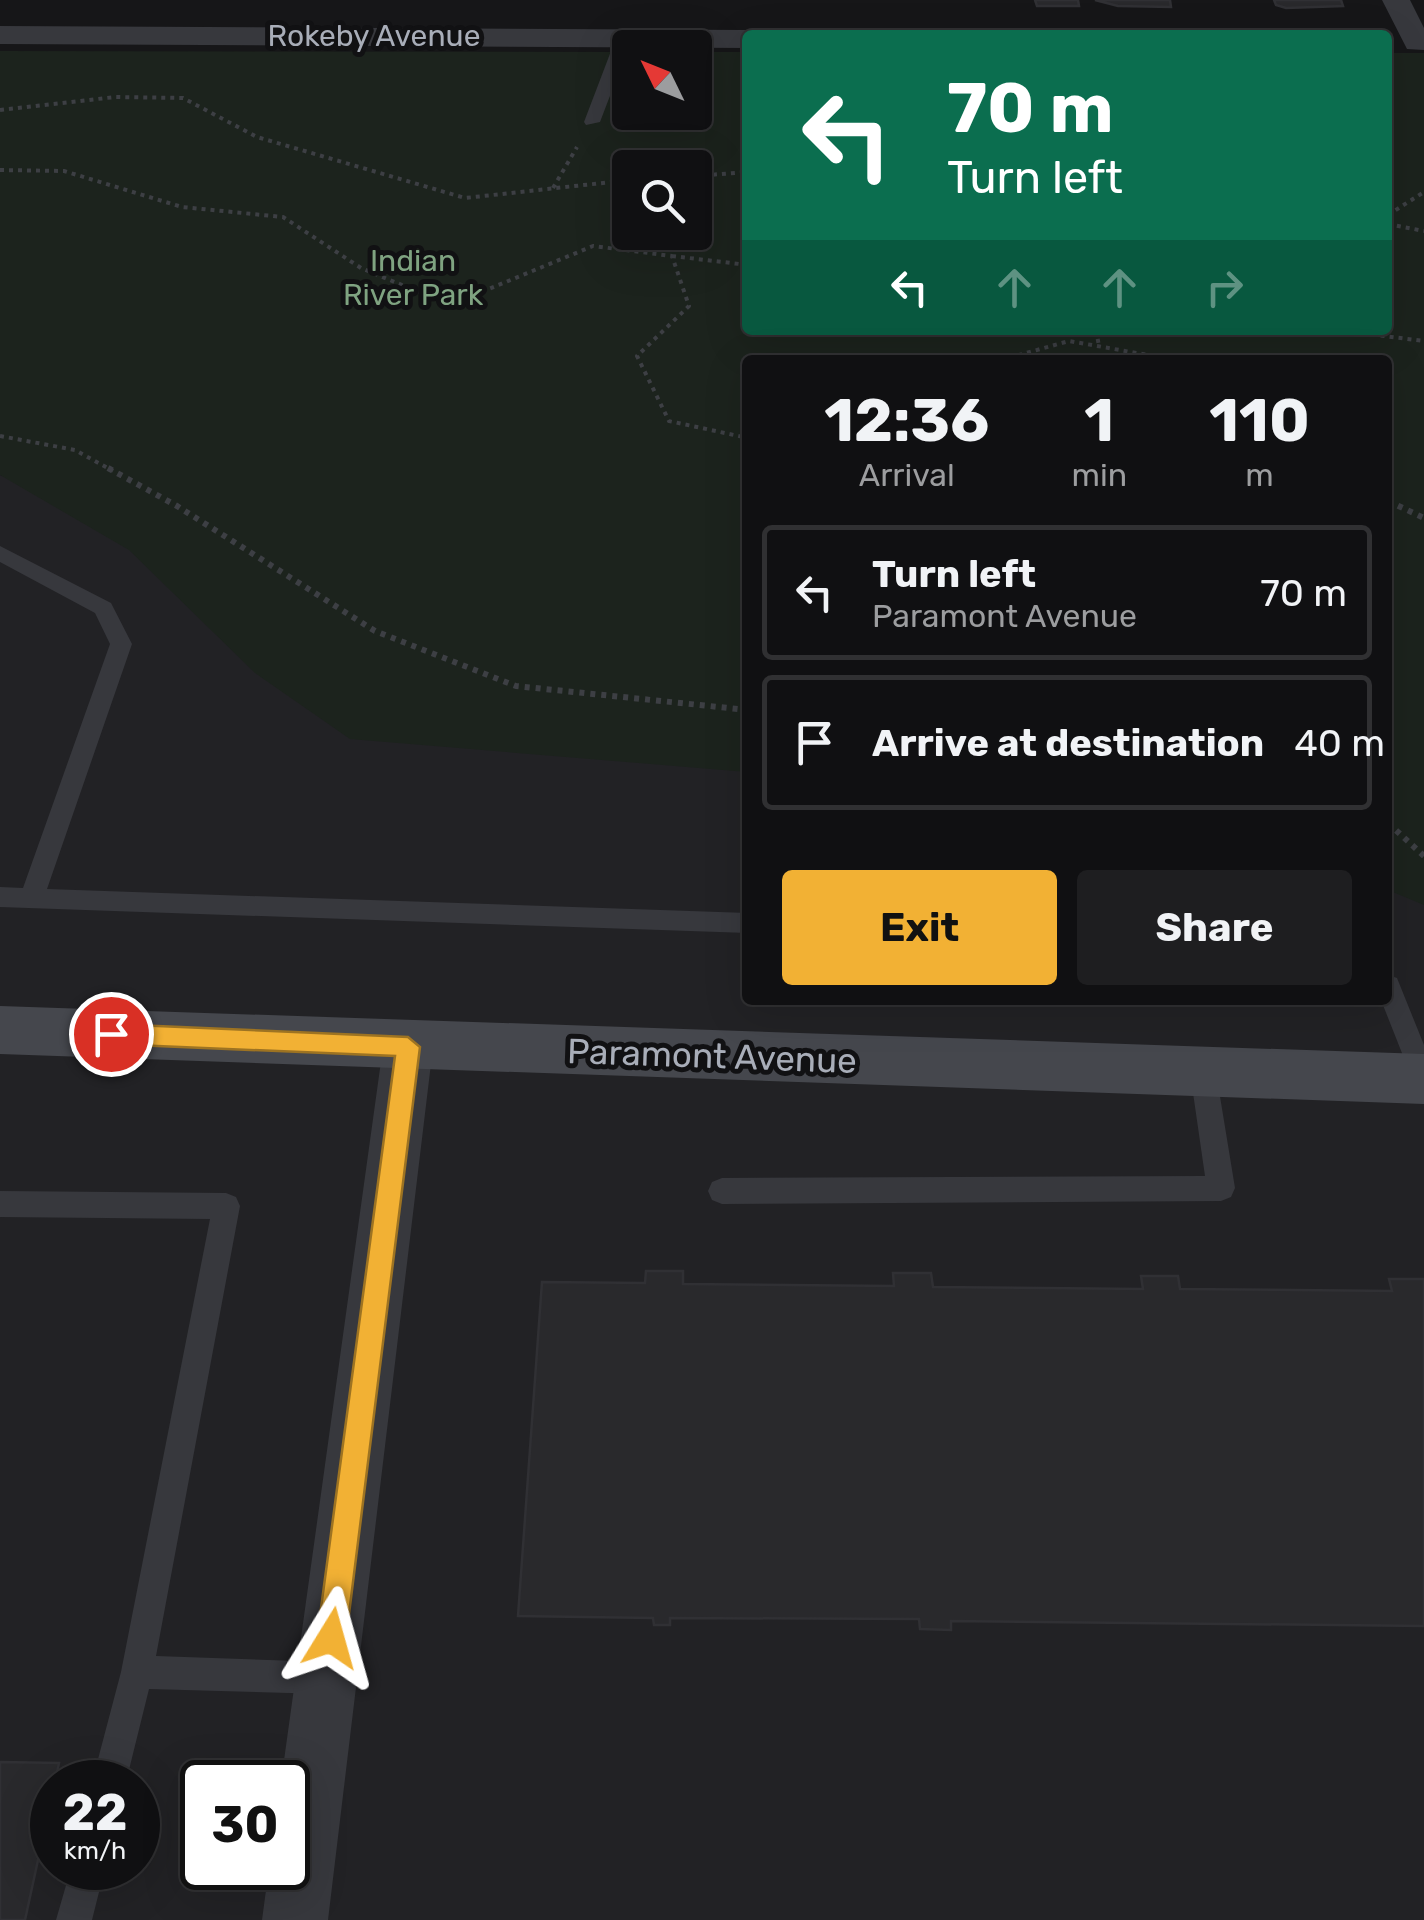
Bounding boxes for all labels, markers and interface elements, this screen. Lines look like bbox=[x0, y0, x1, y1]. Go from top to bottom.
street label: Rokeby Avenue bbox=[268, 18, 480, 54]
north arrow bbox=[612, 30, 712, 130]
map controls bbox=[612, 30, 712, 250]
text: 70 m bbox=[947, 67, 1114, 150]
icon: left bbox=[782, 70, 912, 200]
button: search bbox=[612, 150, 712, 250]
text: Turn left bbox=[947, 151, 1123, 204]
park label: Indian River Park bbox=[343, 243, 484, 313]
icon: left bbox=[882, 260, 937, 315]
icon: ahead bbox=[987, 260, 1042, 315]
icon: ahead bbox=[1092, 260, 1147, 315]
icon: right bbox=[1197, 260, 1252, 315]
text: 12:36 bbox=[824, 385, 989, 456]
text: 1 bbox=[1084, 385, 1114, 456]
text: 110 bbox=[1209, 385, 1310, 456]
text: Arrival bbox=[859, 456, 955, 494]
text: min bbox=[1071, 456, 1127, 494]
text: m bbox=[1245, 456, 1274, 494]
text: Turn left bbox=[872, 551, 1036, 597]
icon: left bbox=[787, 565, 842, 620]
text: 70 m bbox=[1260, 570, 1347, 616]
text: Paramont Avenue bbox=[872, 597, 1137, 635]
icon: arrive bbox=[787, 715, 842, 770]
text: Arrive at destination bbox=[872, 720, 1264, 766]
text: 40 m bbox=[1294, 720, 1385, 766]
button: Exit bbox=[782, 870, 1057, 985]
button: Share bbox=[1077, 870, 1352, 985]
pin bbox=[69, 992, 154, 1077]
icon: arrive bbox=[84, 1007, 139, 1062]
street label: Paramont Avenue bbox=[566, 1030, 858, 1082]
position arrow bbox=[279, 1586, 383, 1690]
speed limit sign: 30 bbox=[180, 1760, 310, 1890]
text: 22 bbox=[63, 1783, 128, 1843]
text: km/h bbox=[64, 1836, 126, 1865]

